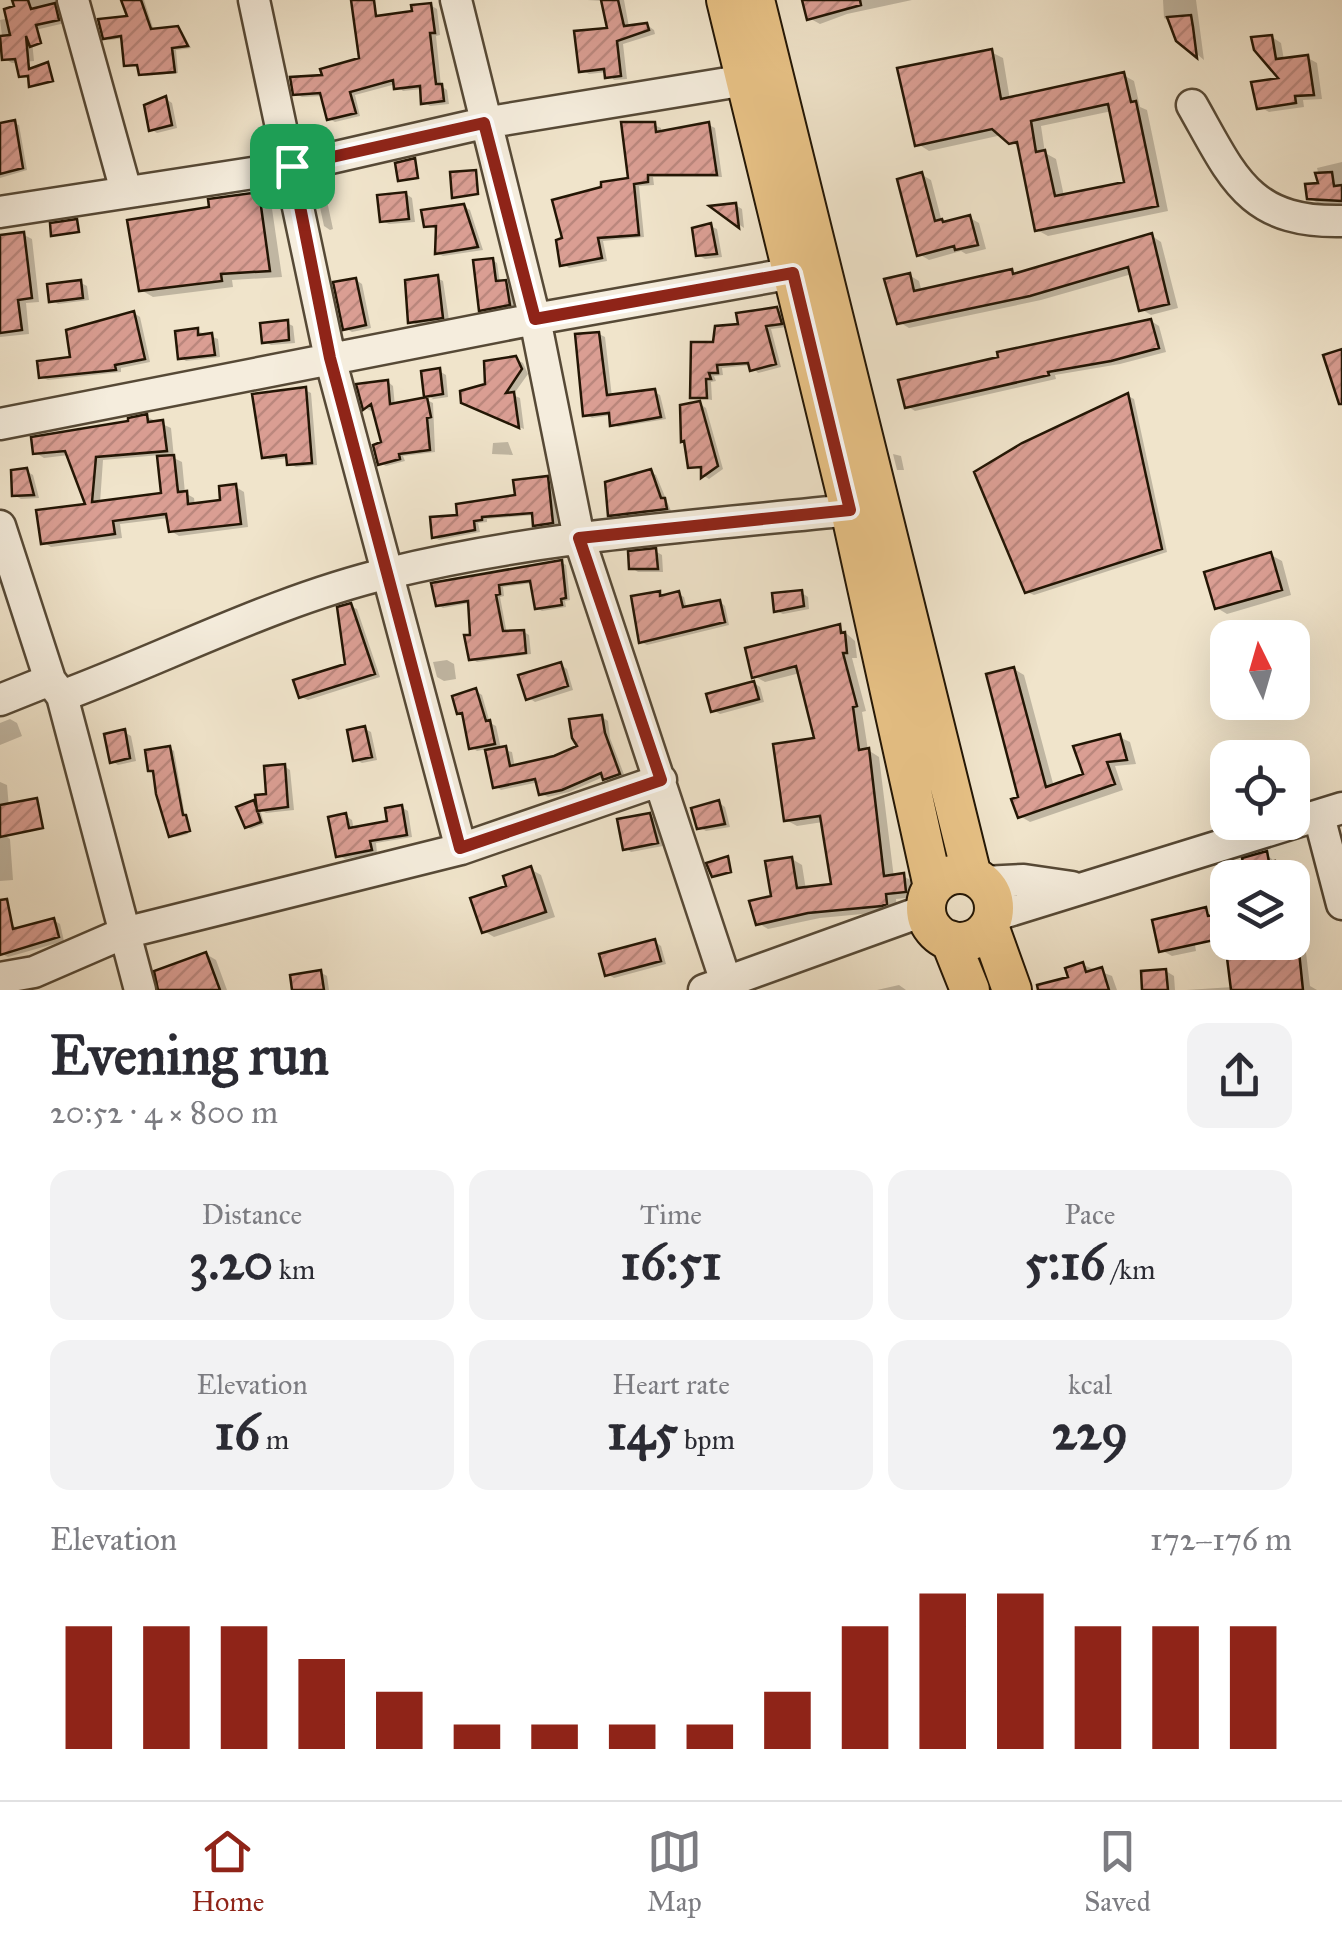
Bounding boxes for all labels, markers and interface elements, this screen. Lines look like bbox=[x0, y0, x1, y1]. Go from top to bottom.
pin bbox=[250, 124, 335, 209]
icon: arrive bbox=[265, 139, 320, 194]
north arrow bbox=[1210, 620, 1310, 720]
map controls bbox=[1210, 620, 1310, 960]
button: locate bbox=[1210, 740, 1310, 840]
button: layers bbox=[1210, 860, 1310, 960]
text: Evening run bbox=[50, 1022, 329, 1089]
button: share bbox=[1187, 1023, 1292, 1128]
text: 20:52 · 4 × 800 m bbox=[50, 1093, 278, 1132]
text: Distance bbox=[202, 1197, 302, 1232]
text: Time bbox=[640, 1197, 702, 1232]
text: Pace bbox=[1065, 1197, 1115, 1232]
text: 3.20 bbox=[189, 1232, 273, 1293]
text: 16:51 bbox=[621, 1232, 721, 1293]
text: 5:16 bbox=[1024, 1232, 1106, 1293]
text: km bbox=[273, 1252, 315, 1287]
text: /km bbox=[1106, 1252, 1156, 1287]
text: Elevation bbox=[196, 1367, 308, 1402]
text: Heart rate bbox=[612, 1367, 730, 1402]
text: kcal bbox=[1068, 1367, 1112, 1402]
text: 16 bbox=[215, 1402, 260, 1463]
text: 145 bbox=[607, 1402, 678, 1463]
text: 229 bbox=[1052, 1402, 1128, 1463]
text: m bbox=[260, 1422, 289, 1457]
text: bpm bbox=[678, 1422, 735, 1457]
text: Elevation bbox=[50, 1520, 177, 1559]
text: 172–176 m bbox=[1150, 1520, 1292, 1559]
tab: Home bbox=[191, 1824, 264, 1919]
tab: Map bbox=[647, 1824, 702, 1919]
tab: Saved bbox=[1084, 1824, 1151, 1919]

